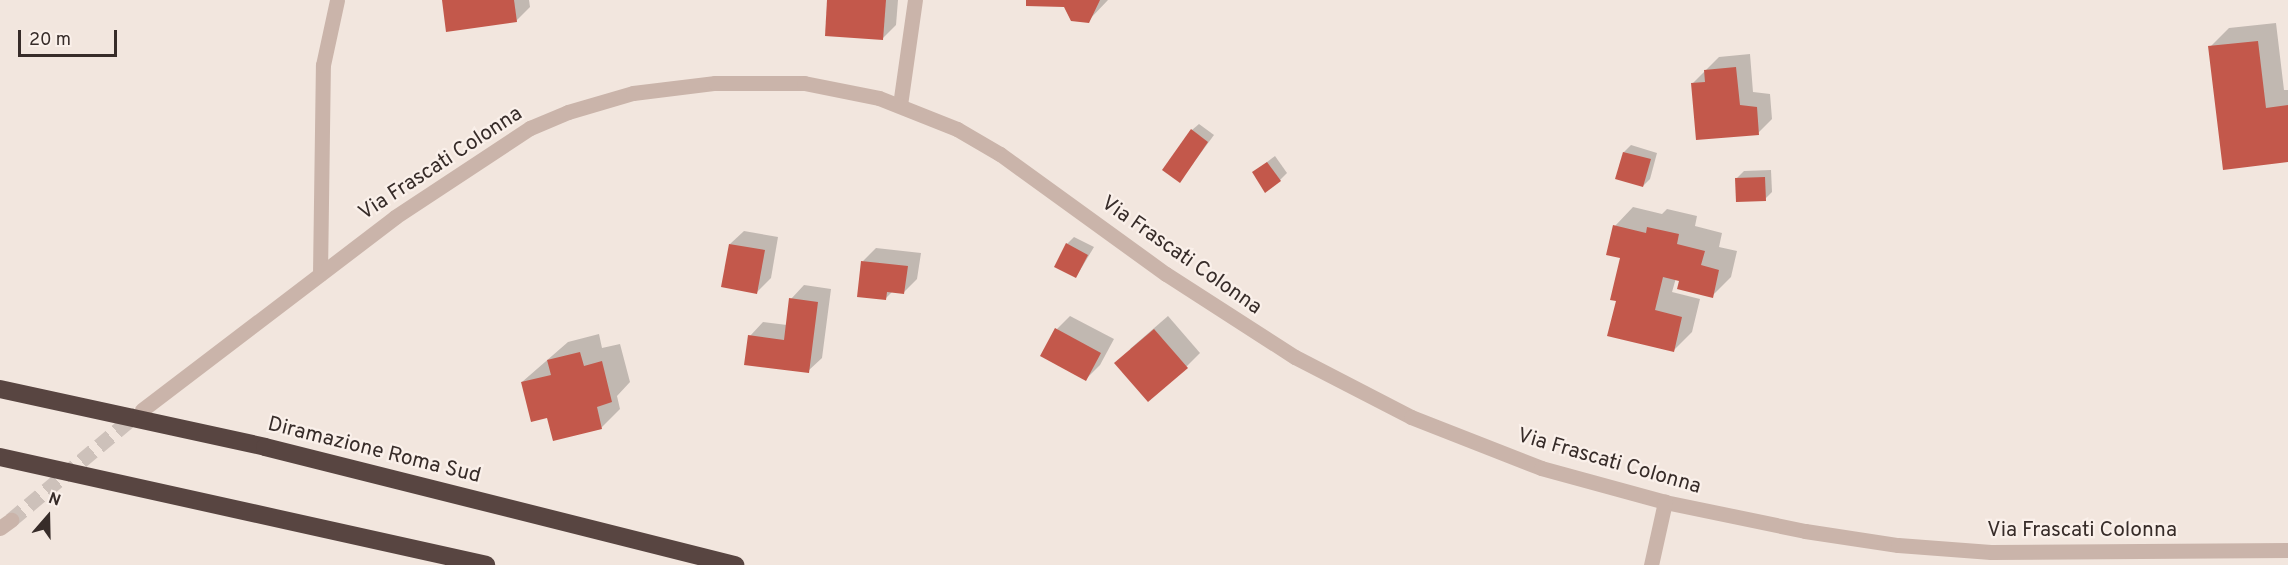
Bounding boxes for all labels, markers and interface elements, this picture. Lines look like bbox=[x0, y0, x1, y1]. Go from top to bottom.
scale bar bbox=[21, 18, 120, 56]
text: 20 m bbox=[29, 29, 71, 52]
street label: Via Frascati Colonna bbox=[354, 102, 528, 226]
street label: Via Frascati Colonna bbox=[1096, 191, 1266, 321]
street label: Diramazione Roma Sud bbox=[265, 412, 483, 490]
street label: Via Frascati Colonna bbox=[1514, 424, 1704, 500]
north arrow bbox=[18, 487, 78, 547]
text: N bbox=[45, 489, 63, 511]
street label: Via Frascati Colonna bbox=[1987, 518, 2177, 544]

